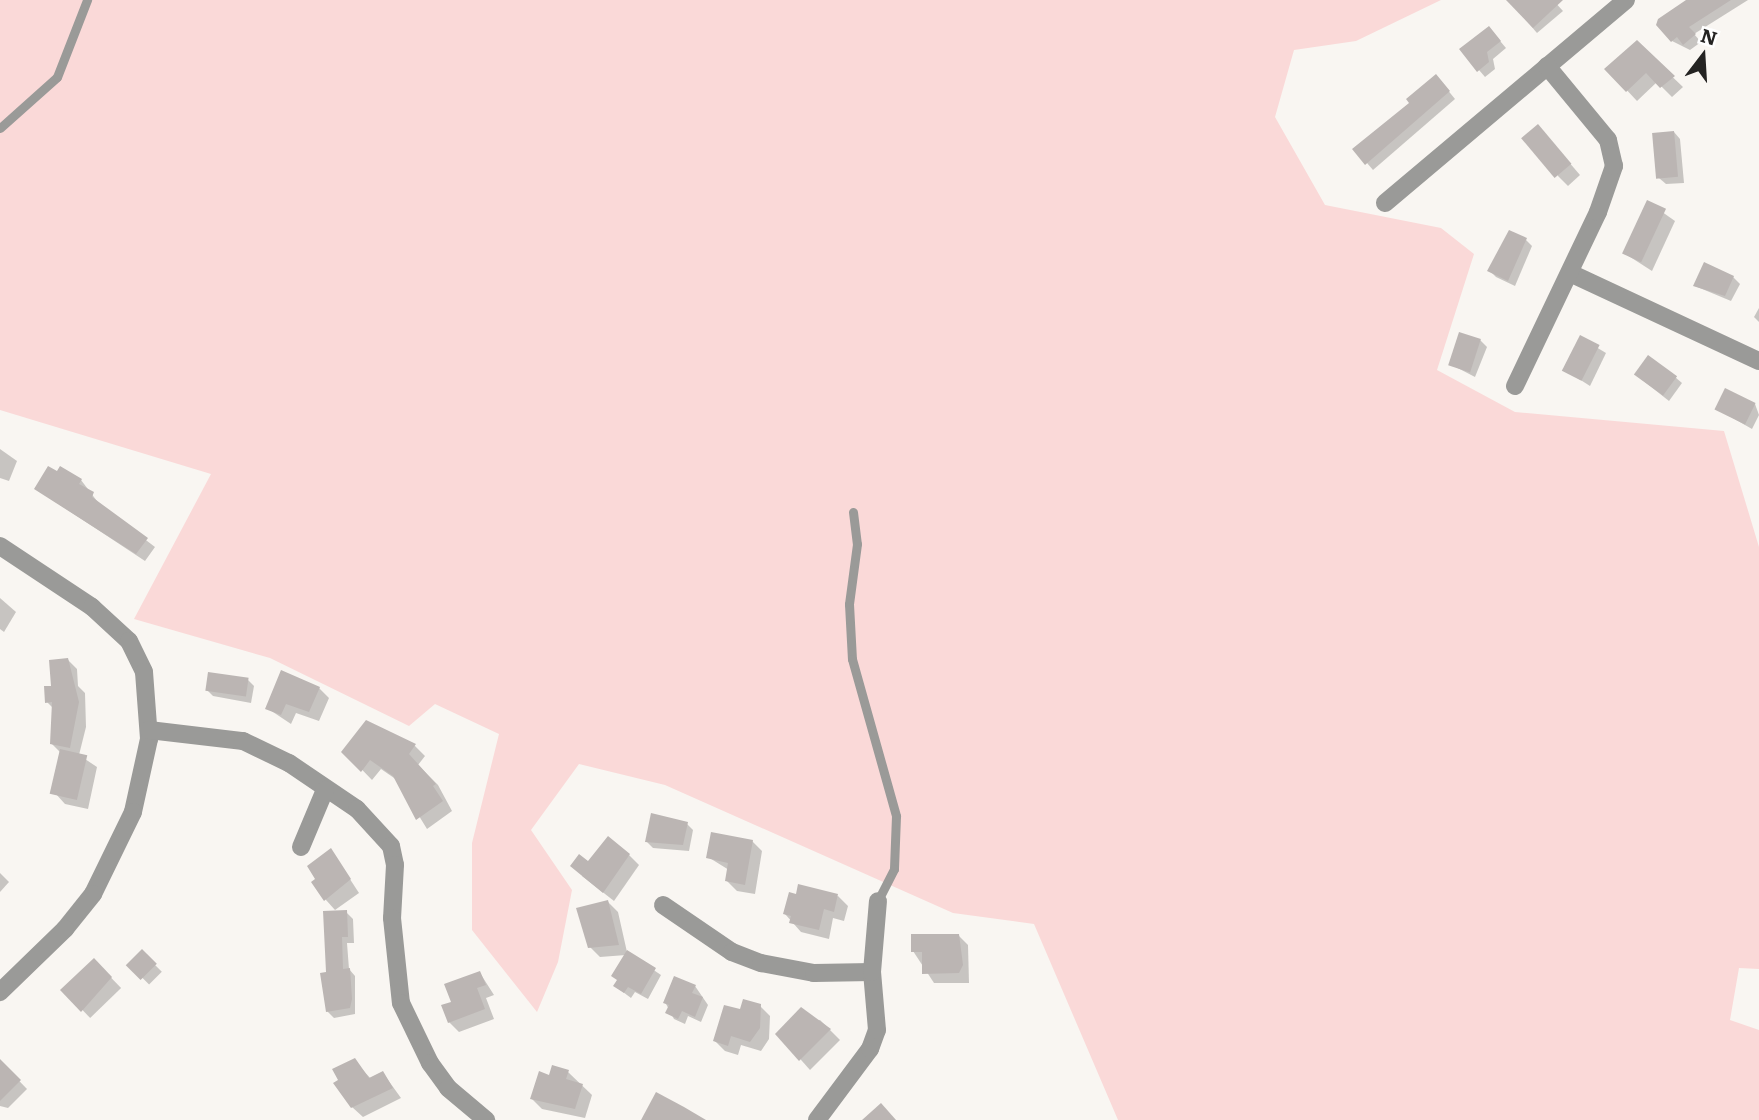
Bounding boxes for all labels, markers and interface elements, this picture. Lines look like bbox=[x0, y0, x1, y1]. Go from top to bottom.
text: N bbox=[1697, 20, 1721, 52]
north arrow bbox=[1668, 21, 1738, 91]

